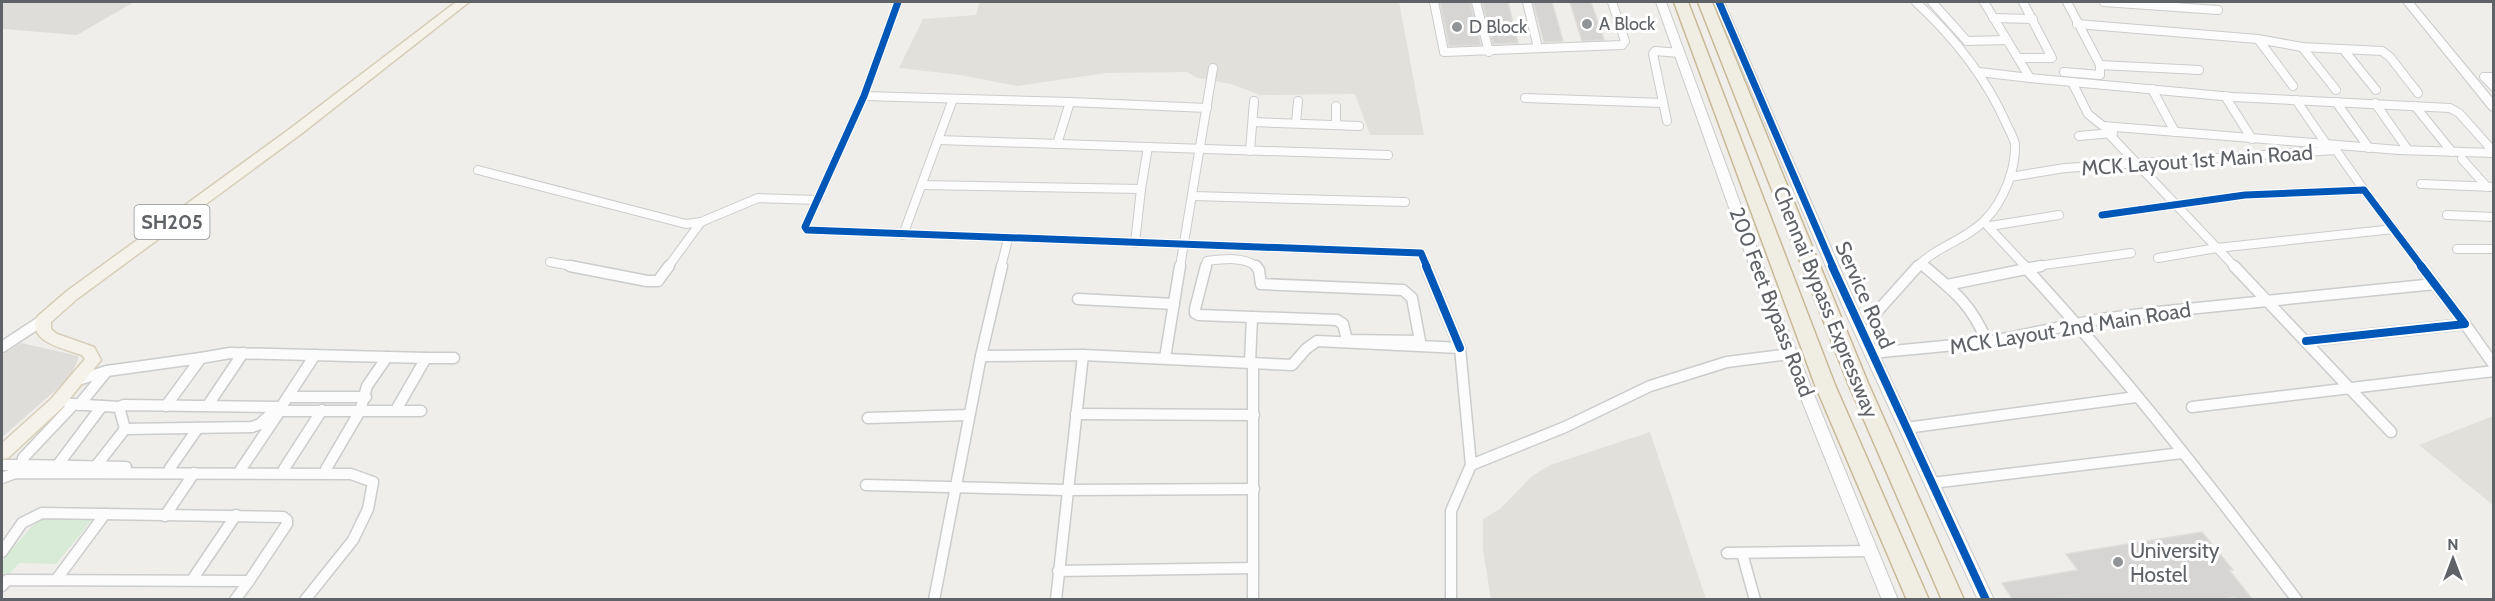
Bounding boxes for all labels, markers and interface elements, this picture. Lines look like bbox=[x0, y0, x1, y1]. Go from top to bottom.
place label: A Block bbox=[1599, 13, 1656, 35]
place label: D Block bbox=[1469, 16, 1528, 38]
marker: A Block bbox=[1580, 17, 1594, 31]
marker: D Block bbox=[1450, 20, 1464, 34]
street label: MCK Layout 1st Main Road bbox=[2080, 139, 2314, 181]
street label: Chennai Bypass Expressway bbox=[1768, 183, 1884, 422]
street label: 200 Feet Bypass Road bbox=[1724, 204, 1820, 400]
road number: SH205 bbox=[134, 205, 210, 239]
street label: Service Road bbox=[1830, 237, 1900, 353]
street label: MCK Layout 2nd Main Road bbox=[1948, 297, 2192, 359]
north arrow bbox=[2423, 529, 2483, 589]
text: N bbox=[2447, 535, 2459, 554]
place label: University Hostel bbox=[2130, 538, 2220, 587]
marker: University Hostel bbox=[2111, 555, 2125, 569]

